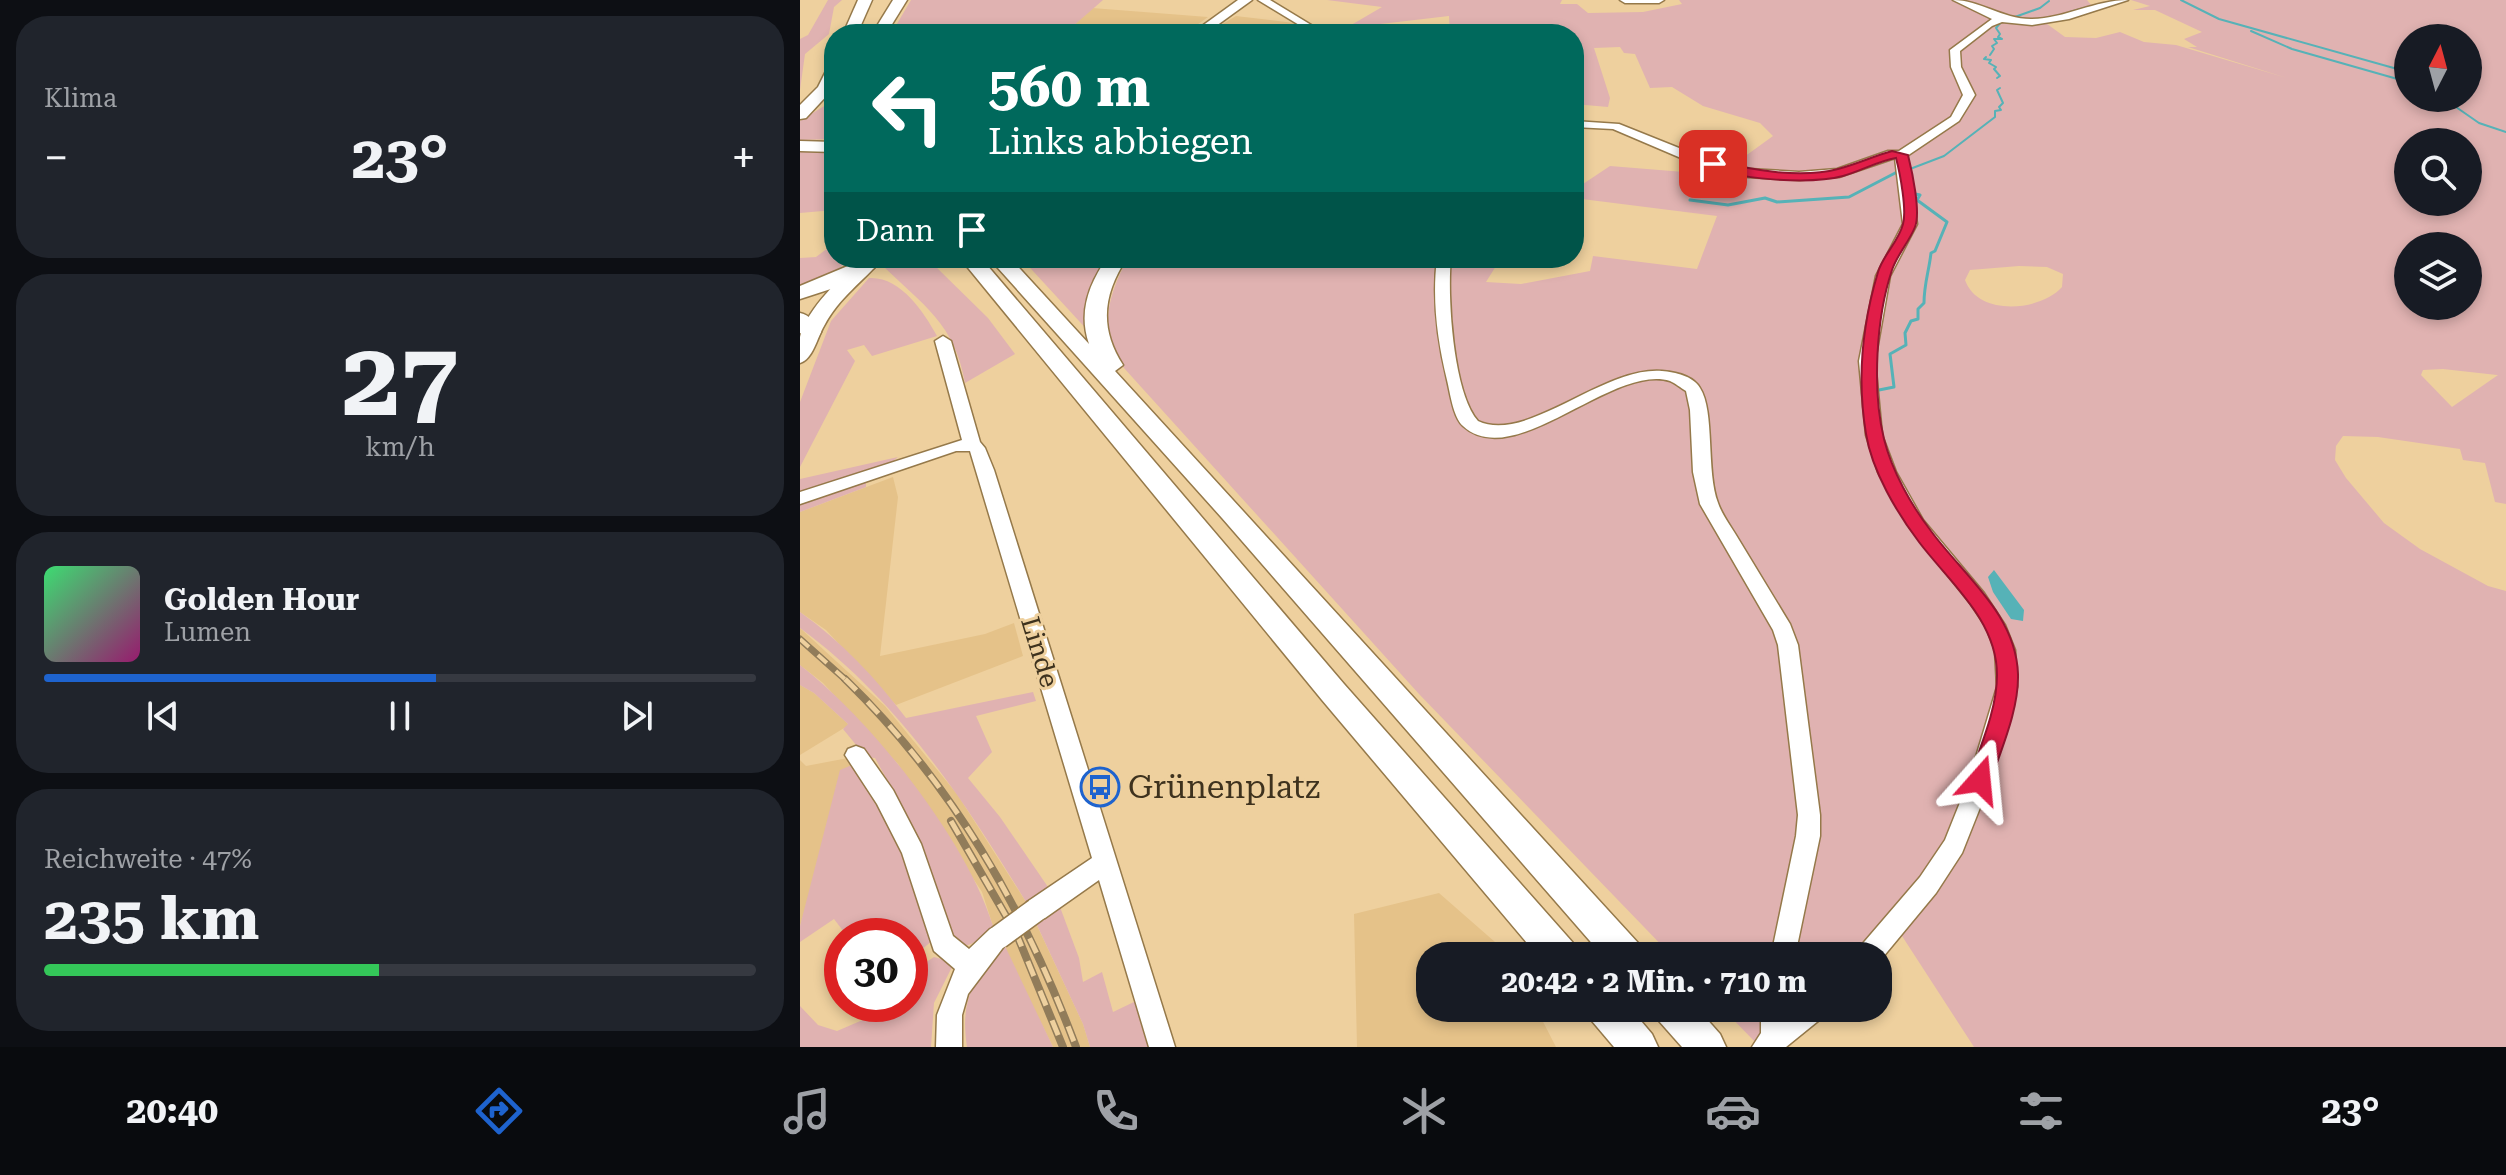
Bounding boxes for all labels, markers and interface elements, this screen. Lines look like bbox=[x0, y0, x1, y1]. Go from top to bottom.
north arrow bbox=[2394, 24, 2482, 112]
map controls bbox=[2394, 24, 2482, 320]
text: 560 m bbox=[988, 54, 1150, 120]
icon: left bbox=[856, 56, 960, 160]
text: Klima bbox=[44, 83, 117, 113]
text: Links abbiegen bbox=[988, 121, 1253, 163]
text: 23° bbox=[351, 122, 449, 193]
button: search bbox=[2394, 128, 2482, 216]
pin bbox=[1679, 130, 1747, 198]
text: − bbox=[44, 132, 69, 184]
text: + bbox=[731, 132, 756, 184]
icon: arrive bbox=[1691, 142, 1735, 186]
icon: arrive bbox=[950, 208, 994, 252]
text: Dann bbox=[856, 213, 934, 248]
button: layers bbox=[2394, 232, 2482, 320]
text: 27 bbox=[342, 319, 458, 440]
text: km/h bbox=[365, 432, 435, 462]
text: Golden Hour bbox=[164, 582, 359, 617]
street label: Linde bbox=[1015, 613, 1065, 691]
text: Lumen bbox=[164, 617, 251, 647]
icon: previous bbox=[141, 694, 185, 738]
icon: pause bbox=[378, 694, 422, 738]
icon: next bbox=[615, 694, 659, 738]
position arrow bbox=[1938, 738, 2022, 822]
bus stop icon: Grünenplatz bbox=[1079, 766, 1121, 808]
place label: Grünenplatz bbox=[1128, 768, 1320, 806]
text: Reichweite · 47% bbox=[44, 844, 252, 874]
text: 235 km bbox=[44, 883, 259, 954]
speed limit sign: 30 bbox=[824, 918, 928, 1022]
text: 20:42 · 2 Min. · 710 m bbox=[1501, 964, 1807, 999]
icon: directions bbox=[471, 1083, 527, 1139]
icon: music bbox=[779, 1083, 835, 1139]
icon: phone bbox=[1088, 1083, 1144, 1139]
icon: climate bbox=[1396, 1083, 1452, 1139]
icon: car bbox=[1705, 1083, 1761, 1139]
icon: filters bbox=[2013, 1083, 2069, 1139]
text: 20:40 bbox=[126, 1090, 218, 1132]
text: 23° bbox=[2321, 1090, 2380, 1132]

